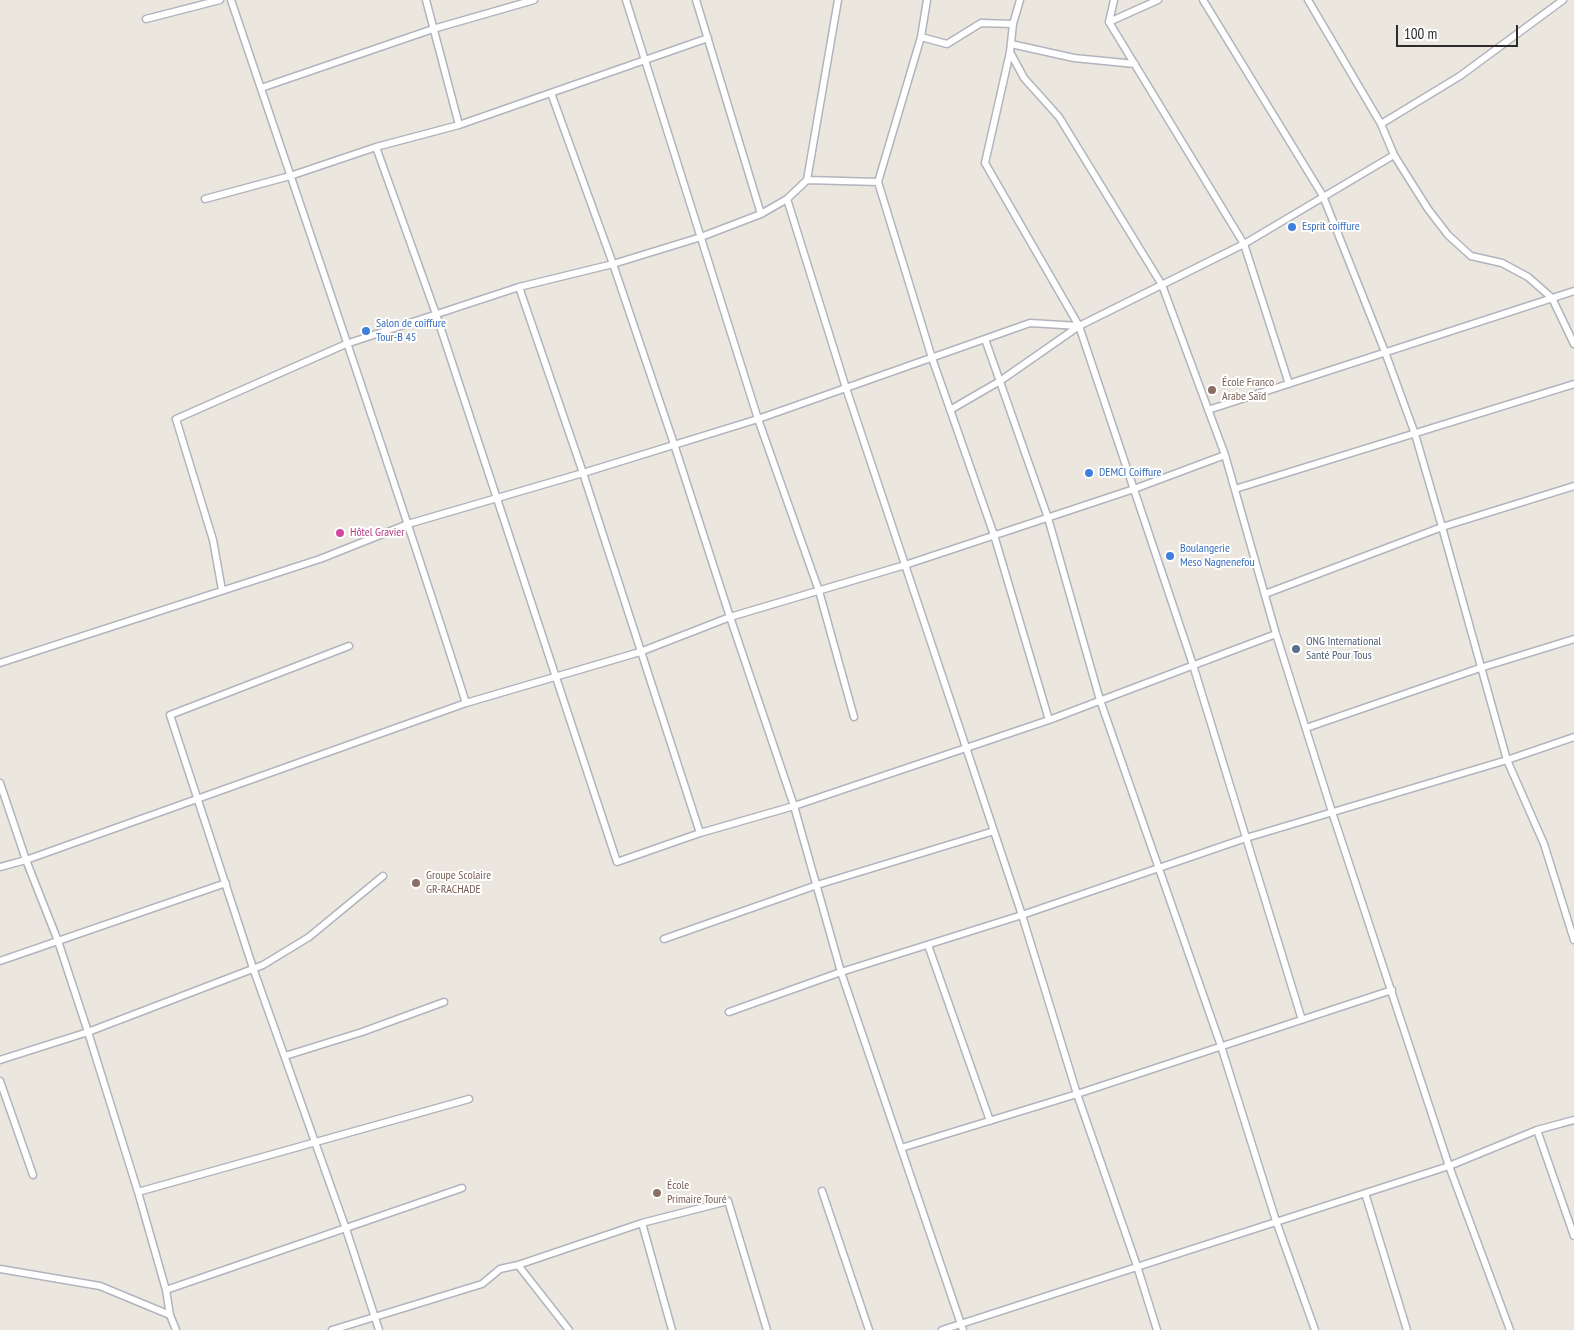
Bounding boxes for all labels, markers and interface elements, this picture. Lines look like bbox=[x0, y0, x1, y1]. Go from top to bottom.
scale bar bbox=[1399, 15, 1522, 47]
text: 100 m bbox=[1404, 24, 1437, 43]
place label: Esprit coiffure bbox=[1302, 220, 1360, 234]
marker: Esprit coiffure bbox=[1286, 221, 1298, 233]
place label: Salon de coiffure Tour-B 45 bbox=[376, 317, 446, 345]
marker: Salon de coiffure Tour-B 45 bbox=[360, 325, 372, 337]
place label: École Franco Arabe Saïd bbox=[1222, 376, 1274, 404]
marker: École Franco Arabe Saïd bbox=[1206, 384, 1218, 396]
place label: DEMCI Coiffure bbox=[1099, 466, 1161, 480]
marker: DEMCI Coiffure bbox=[1083, 467, 1095, 479]
place label: Hôtel Gravier bbox=[350, 526, 405, 540]
marker: Hôtel Gravier bbox=[334, 527, 346, 539]
place label: Boulangerie Meso Nagnenefou bbox=[1180, 542, 1255, 570]
marker: Boulangerie Meso Nagnenefou bbox=[1164, 550, 1176, 562]
place label: ONG International Santé Pour Tous bbox=[1306, 635, 1381, 663]
marker: ONG International Santé Pour Tous bbox=[1290, 643, 1302, 655]
place label: Groupe Scolaire GR-RACHADE bbox=[426, 869, 491, 897]
marker: Groupe Scolaire GR-RACHADE bbox=[410, 877, 422, 889]
place label: École Primaire Touré bbox=[667, 1179, 727, 1207]
marker: École Primaire Touré bbox=[651, 1187, 663, 1199]

